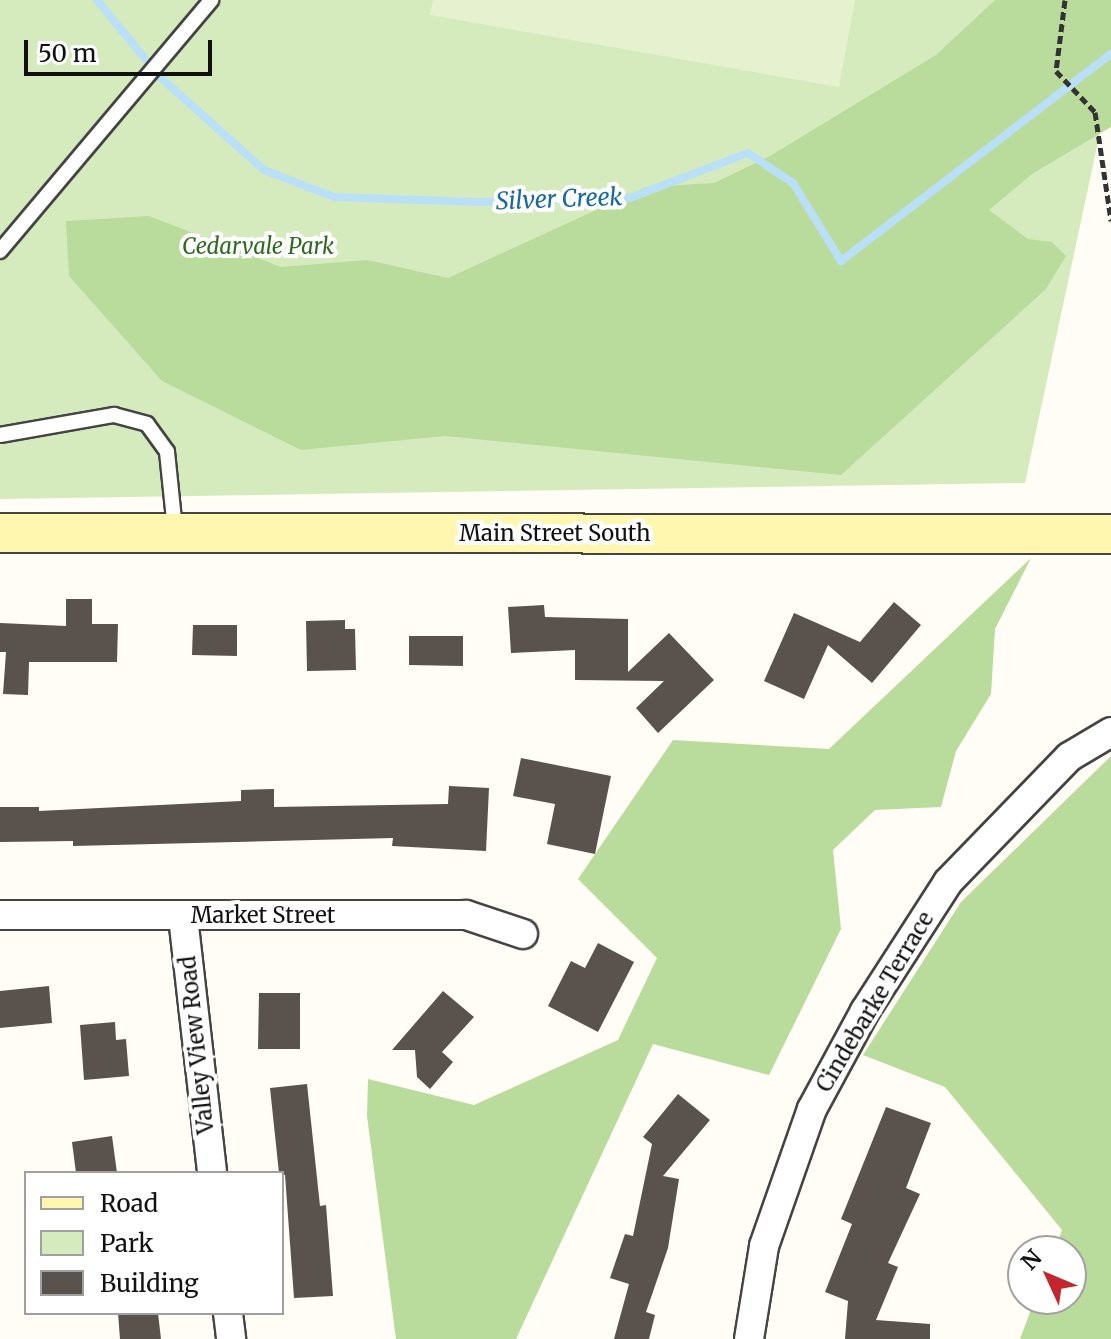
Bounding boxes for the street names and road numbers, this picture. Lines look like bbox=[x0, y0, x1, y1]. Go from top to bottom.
street label: Main Street South bbox=[459, 521, 651, 547]
street label: Market Street bbox=[191, 903, 335, 929]
street label: Cindebarke Terrace bbox=[811, 907, 939, 1097]
street label: Valley View Road bbox=[175, 955, 219, 1135]

